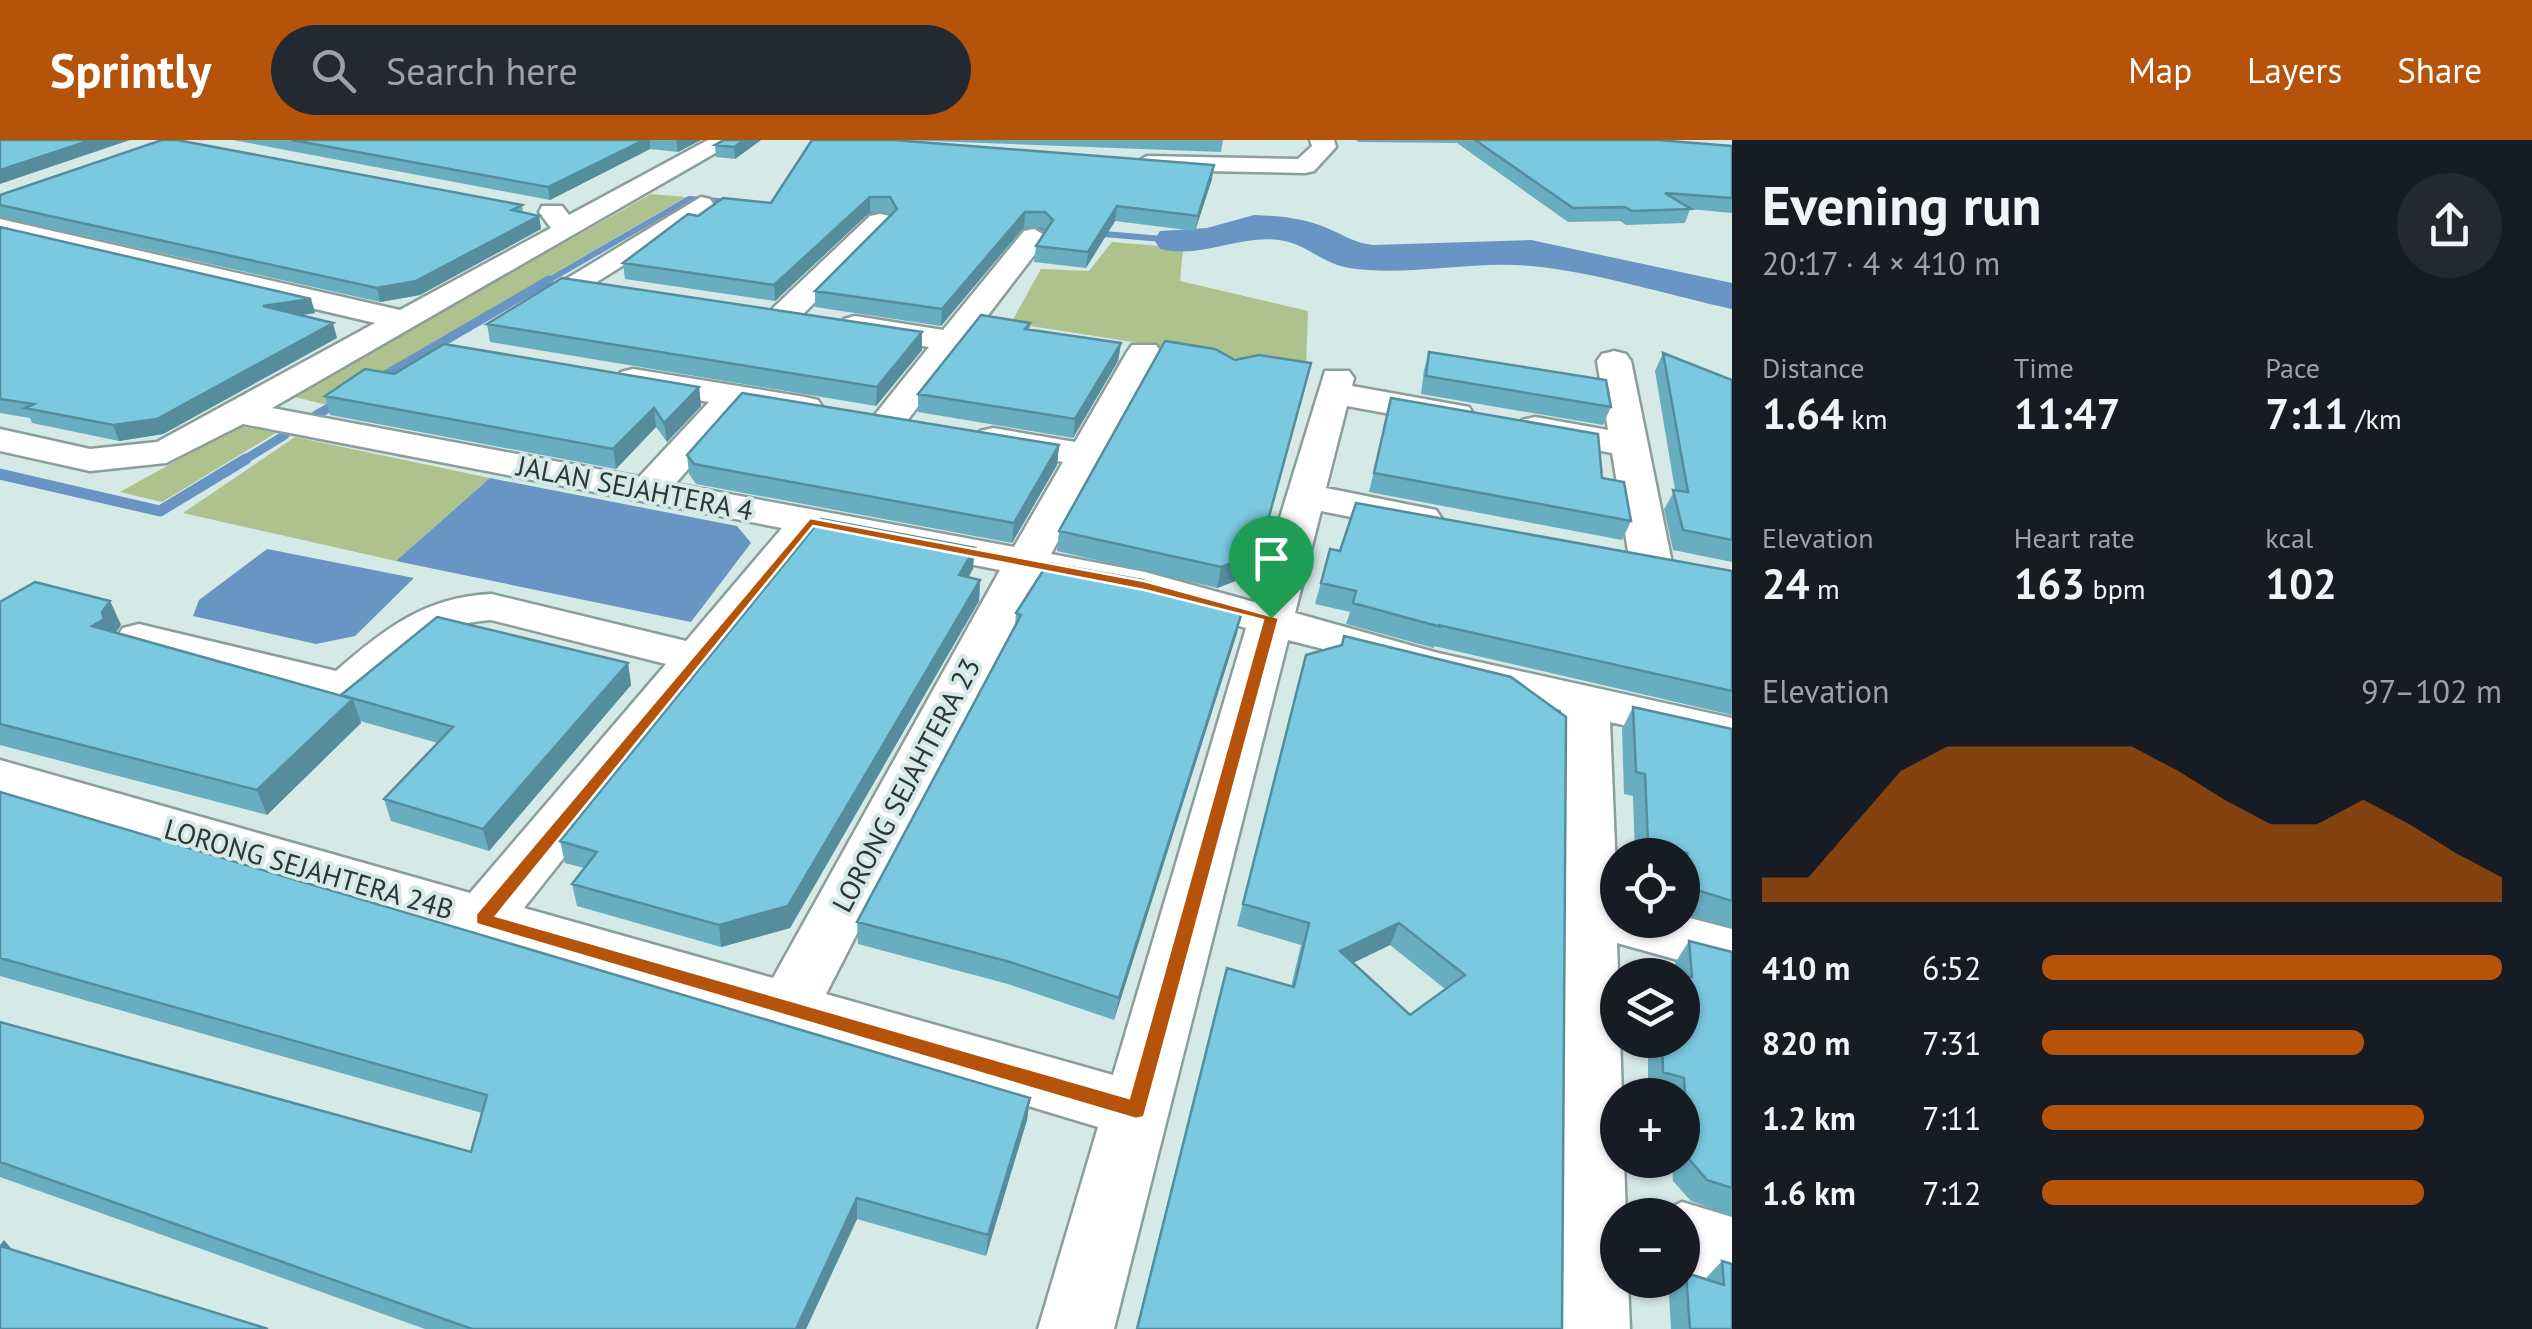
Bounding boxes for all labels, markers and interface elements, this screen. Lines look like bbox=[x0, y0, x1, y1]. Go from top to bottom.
search box bbox=[271, 25, 971, 115]
text: Sprintly bbox=[50, 39, 211, 101]
icon: search bbox=[306, 43, 361, 98]
text: Search here bbox=[386, 46, 578, 95]
text: Map bbox=[2128, 47, 2192, 93]
text: Layers bbox=[2247, 47, 2342, 93]
text: Share bbox=[2397, 47, 2482, 93]
text: Evening run bbox=[1762, 169, 2042, 240]
button: share bbox=[2397, 173, 2502, 278]
text: 20:17 · 4 × 410 m bbox=[1762, 242, 2000, 284]
text: Distance bbox=[1762, 349, 1865, 386]
text: Time bbox=[2014, 349, 2074, 386]
text: Pace bbox=[2265, 349, 2320, 386]
text: 1.64 bbox=[1762, 386, 1844, 441]
text: 11:47 bbox=[2014, 386, 2120, 441]
text: 7:11 bbox=[2265, 386, 2348, 441]
text: km bbox=[1844, 400, 1887, 437]
text: /km bbox=[2348, 400, 2402, 437]
street label: JALAN SEJAHTERA 4 bbox=[513, 446, 756, 529]
pin bbox=[1229, 516, 1314, 619]
text: Elevation bbox=[1762, 519, 1874, 556]
text: Heart rate bbox=[2014, 519, 2135, 556]
text: kcal bbox=[2265, 519, 2313, 556]
icon: arrive bbox=[1244, 531, 1299, 586]
text: 24 bbox=[1762, 556, 1810, 611]
text: 163 bbox=[2014, 556, 2085, 611]
text: 102 bbox=[2265, 556, 2337, 611]
text: m bbox=[1810, 570, 1840, 607]
text: bpm bbox=[2085, 570, 2146, 607]
street label: LORONG SEJAHTERA 23 bbox=[823, 651, 988, 918]
text: Elevation bbox=[1762, 670, 1889, 712]
text: 97–102 m bbox=[2361, 670, 2502, 712]
street label: LORONG SEJAHTERA 24B bbox=[160, 810, 458, 928]
map controls bbox=[1600, 838, 1700, 1298]
button: locate bbox=[1600, 838, 1700, 938]
text: 410 m bbox=[1762, 947, 1850, 989]
text: 6:52 bbox=[1922, 947, 1981, 989]
button: layers bbox=[1600, 958, 1700, 1058]
text: 820 m bbox=[1762, 1022, 1850, 1064]
text: 7:31 bbox=[1922, 1022, 1981, 1064]
button: + bbox=[1600, 1078, 1700, 1178]
text: 1.2 km bbox=[1762, 1097, 1856, 1139]
text: 7:11 bbox=[1922, 1097, 1981, 1139]
text: 1.6 km bbox=[1762, 1172, 1856, 1214]
text: 7:12 bbox=[1922, 1172, 1981, 1214]
button: − bbox=[1600, 1198, 1700, 1298]

